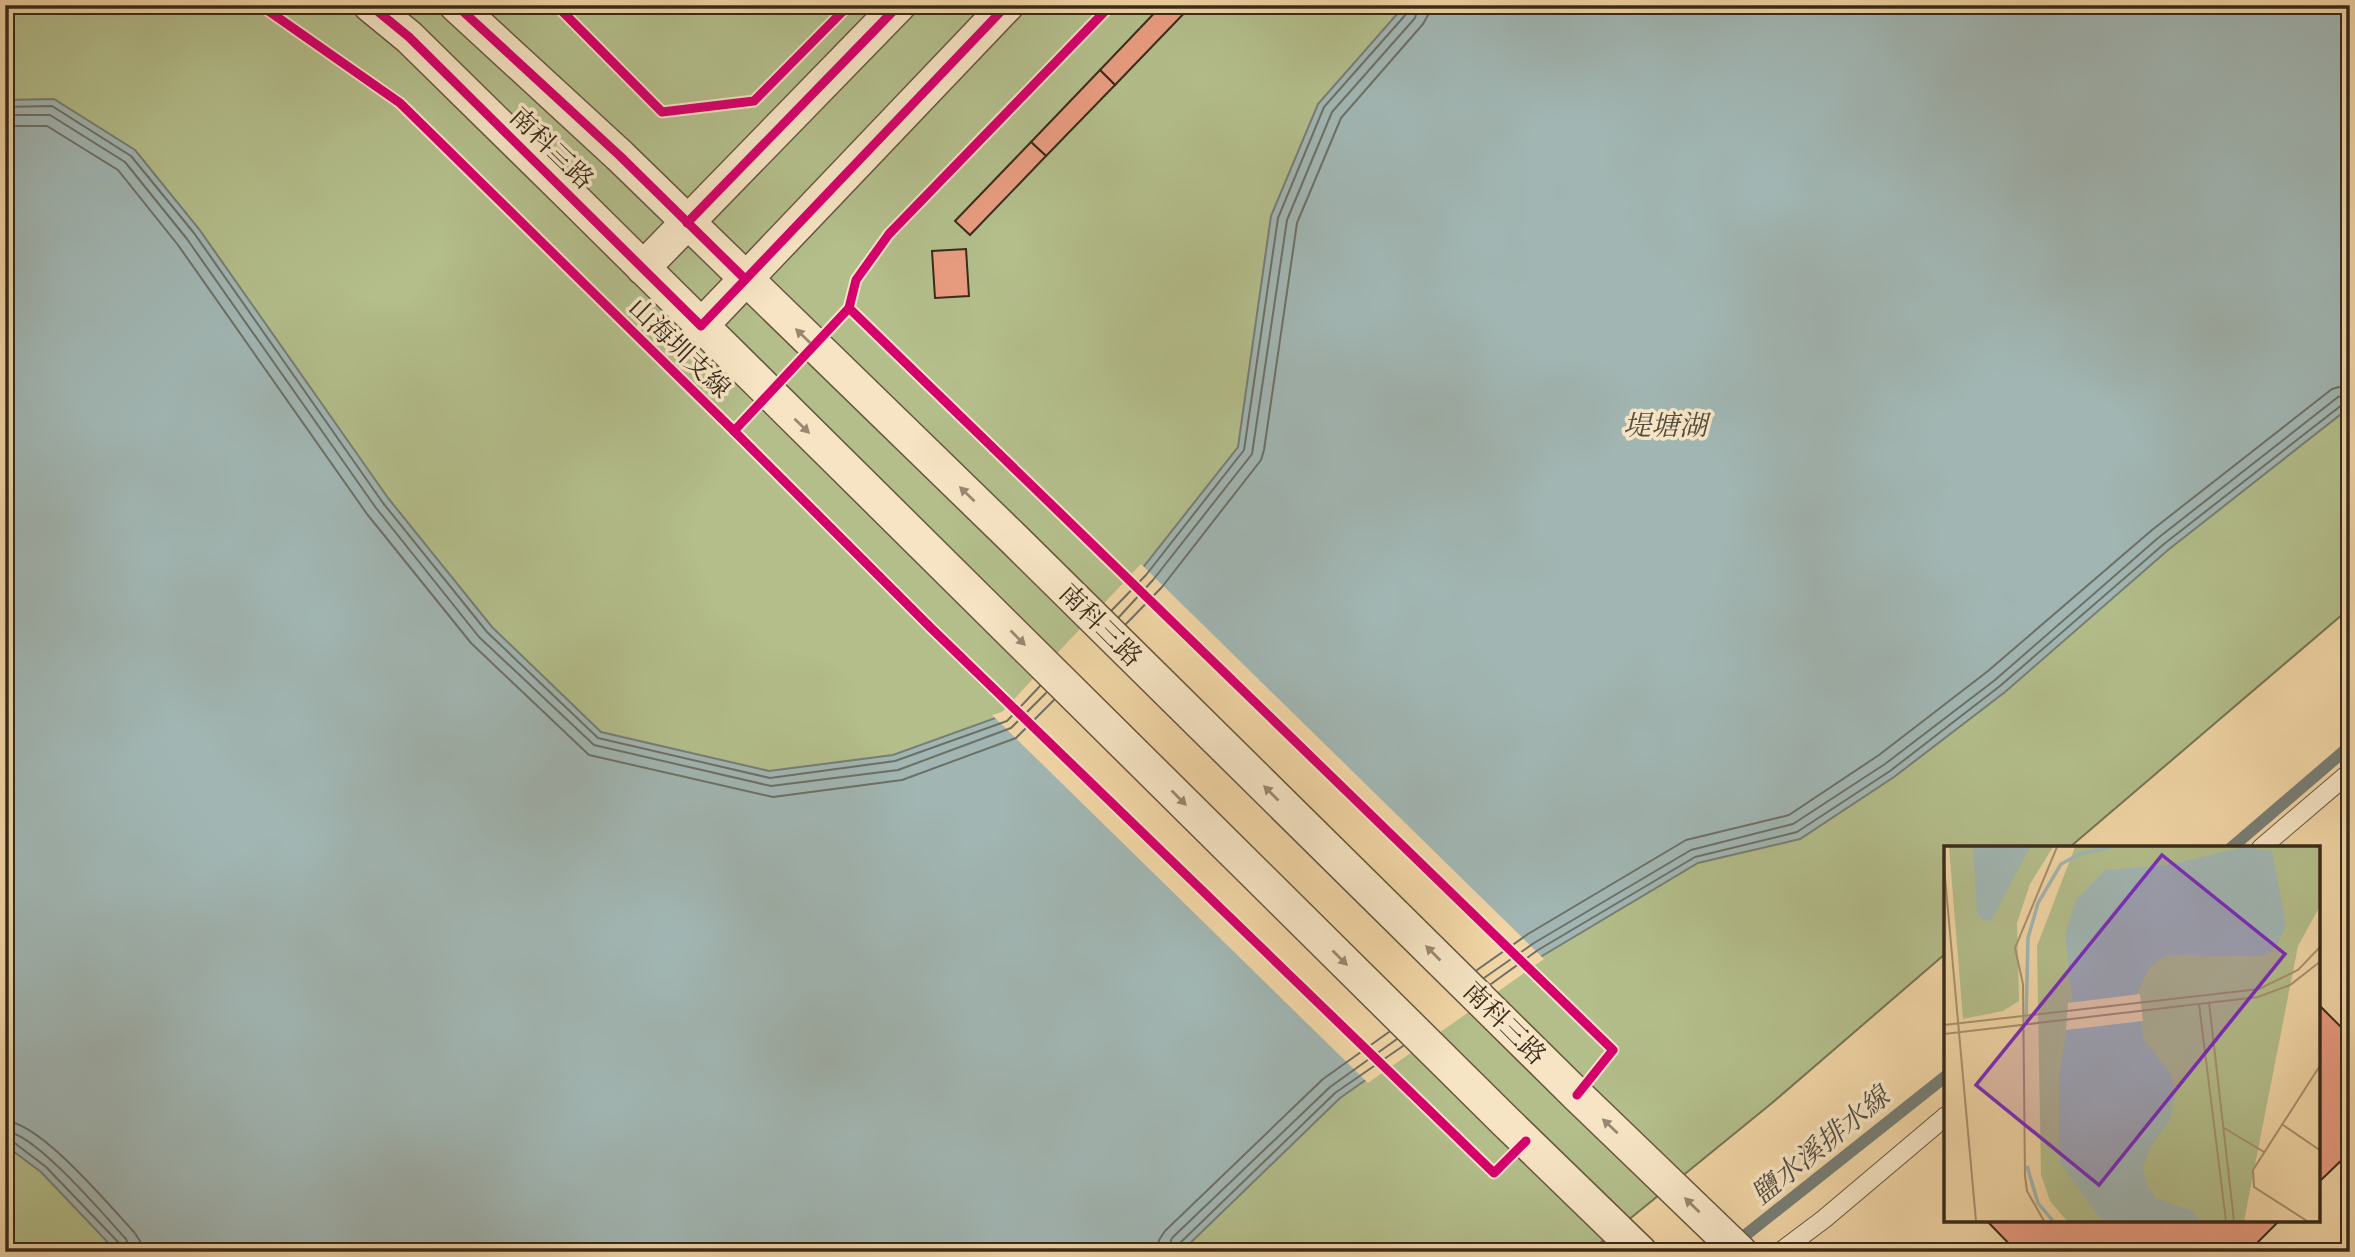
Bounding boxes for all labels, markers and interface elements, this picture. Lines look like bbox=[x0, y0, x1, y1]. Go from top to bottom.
street label: 南科三路 bbox=[500, 100, 601, 199]
street label: 山海圳支線 bbox=[619, 291, 738, 408]
one-way arrow bbox=[795, 329, 812, 345]
water label: 堤塘湖 bbox=[1623, 408, 1712, 448]
one-way arrow bbox=[793, 417, 810, 433]
one-way arrow bbox=[959, 487, 976, 503]
street label: 南科三路 bbox=[1049, 577, 1149, 677]
one-way arrow bbox=[1009, 629, 1026, 646]
one-way arrow bbox=[1263, 785, 1280, 802]
one-way arrow bbox=[1171, 790, 1187, 806]
inset map bbox=[1944, 846, 2320, 1222]
one-way arrow bbox=[1425, 944, 1442, 961]
one-way arrow bbox=[1332, 950, 1349, 967]
street label: 南科三路 bbox=[1453, 975, 1553, 1075]
water label: 鹽水溪排水線 bbox=[1744, 1077, 1902, 1216]
one-way arrow bbox=[1602, 1119, 1619, 1135]
one-way arrow bbox=[1683, 1196, 1700, 1213]

